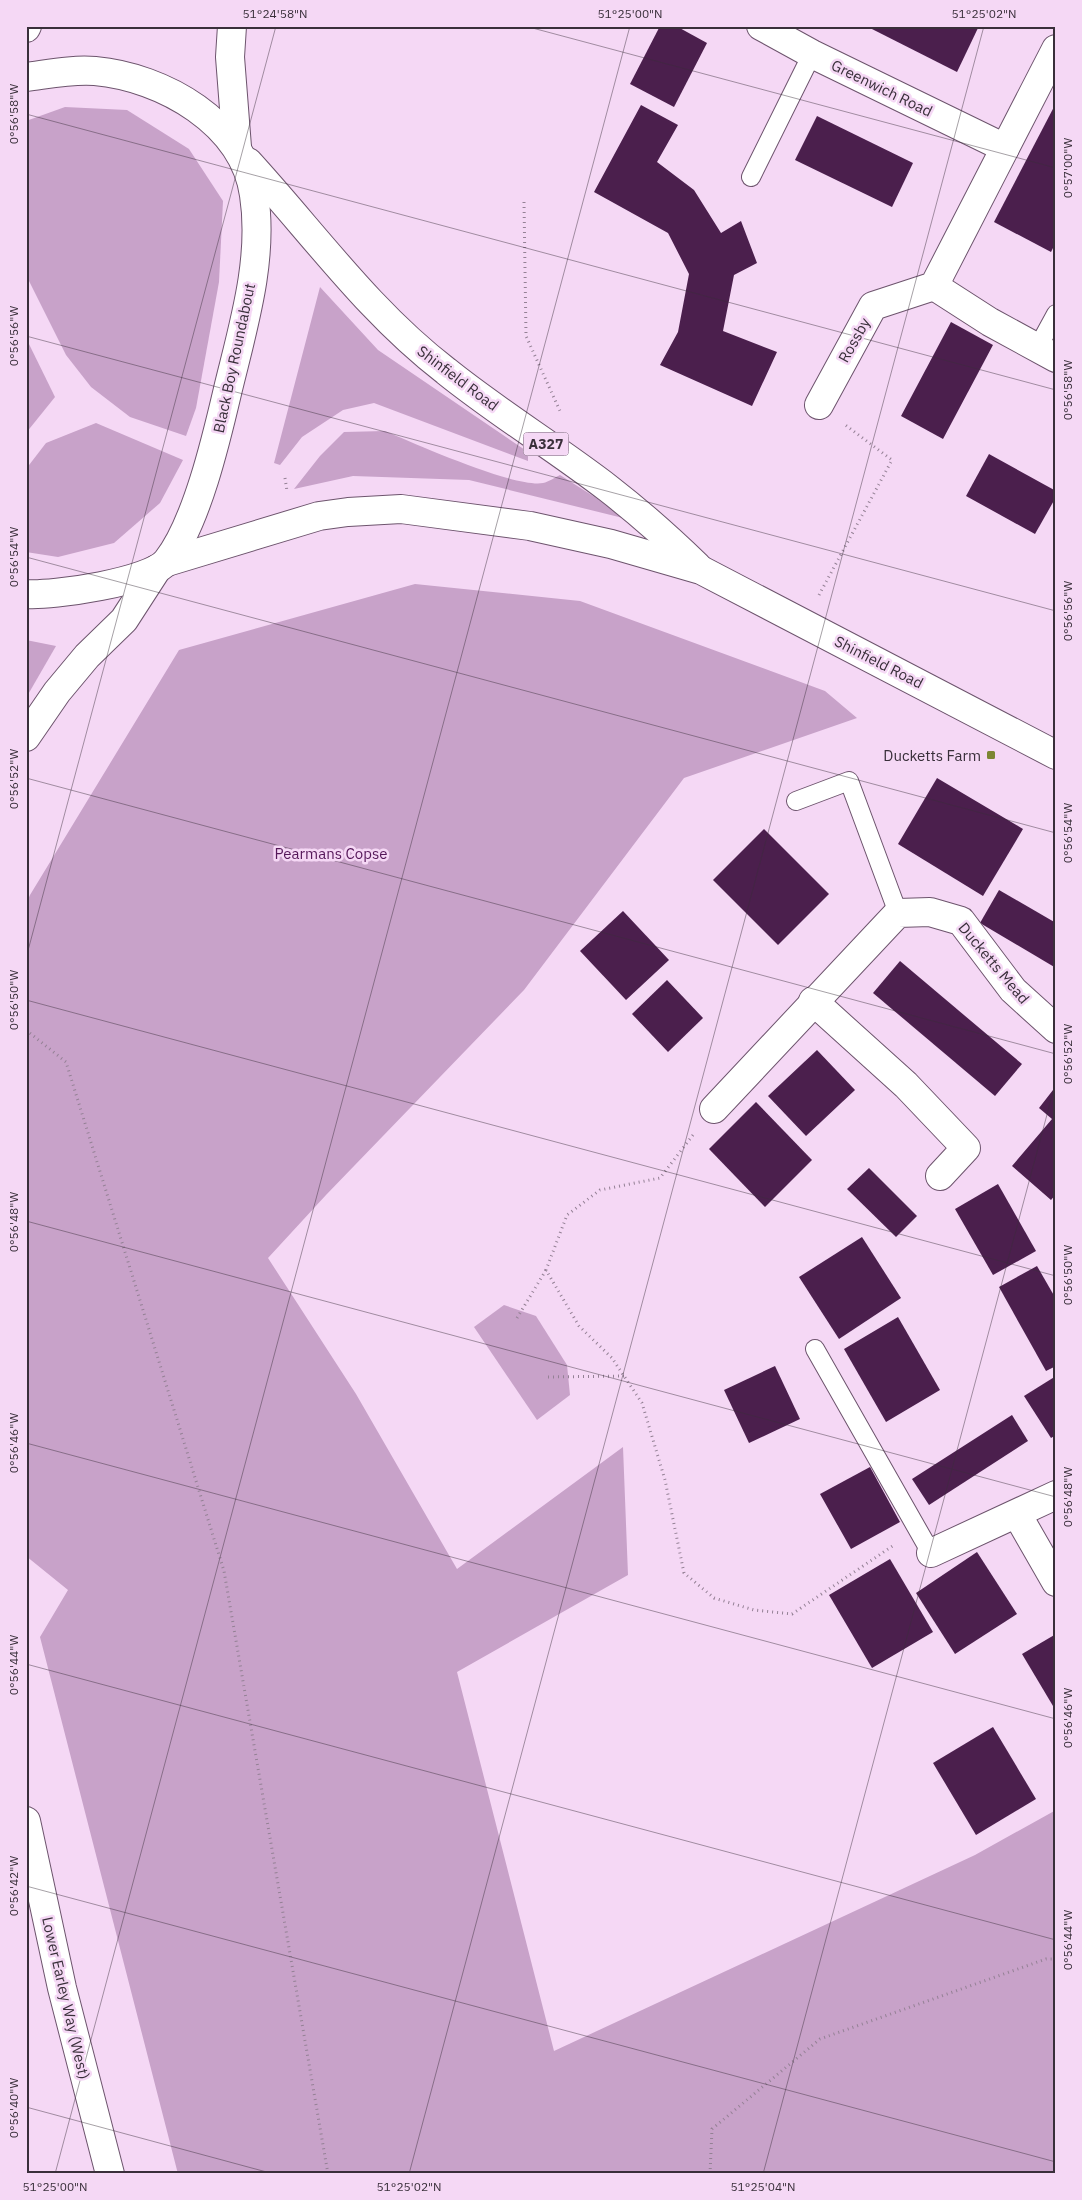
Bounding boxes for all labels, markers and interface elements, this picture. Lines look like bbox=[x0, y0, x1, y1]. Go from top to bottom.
text: 51°24'58"N bbox=[242, 6, 308, 21]
text: 51°25'00"N bbox=[597, 6, 663, 21]
text: 51°25'02"N bbox=[951, 6, 1017, 21]
street label: Greenwich Road bbox=[828, 55, 936, 121]
text: 0°56'58"W bbox=[6, 83, 21, 144]
text: 0°57'00"W bbox=[1060, 137, 1075, 198]
street label: Black Boy Roundabout bbox=[209, 281, 259, 435]
text: 0°56'56"W bbox=[6, 305, 21, 366]
street label: Rossby bbox=[834, 314, 874, 366]
street label: Shinfield Road bbox=[414, 341, 502, 415]
text: 0°56'58"W bbox=[1060, 359, 1075, 420]
road number: A327 bbox=[524, 432, 568, 456]
text: 0°56'54"W bbox=[6, 526, 21, 587]
text: 0°56'56"W bbox=[1060, 580, 1075, 641]
street label: Shinfield Road bbox=[831, 632, 927, 692]
place label: Ducketts Farm bbox=[883, 746, 981, 765]
text: 0°56'52"W bbox=[6, 748, 21, 809]
marker: Ducketts Farm bbox=[985, 749, 997, 761]
text: 0°56'54"W bbox=[1060, 802, 1075, 863]
park label: Pearmans Copse bbox=[275, 844, 387, 863]
street label: Ducketts Mead bbox=[954, 918, 1034, 1008]
text: 0°56'50"W bbox=[6, 969, 21, 1030]
text: 0°56'52"W bbox=[1060, 1023, 1075, 1084]
text: 0°56'48"W bbox=[6, 1191, 21, 1252]
text: 0°56'50"W bbox=[1060, 1244, 1075, 1305]
text: 0°56'46"W bbox=[6, 1412, 21, 1473]
text: 0°56'48"W bbox=[1060, 1466, 1075, 1527]
text: 0°56'44"W bbox=[6, 1634, 21, 1695]
text: 0°56'46"W bbox=[1060, 1687, 1075, 1748]
text: 0°56'42"W bbox=[6, 1855, 21, 1916]
text: 0°56'44"W bbox=[1060, 1909, 1075, 1970]
street label: Lower Earley Way (West) bbox=[38, 1915, 94, 2081]
text: 0°56'40"W bbox=[6, 2077, 21, 2138]
text: 51°25'00"N bbox=[22, 2179, 88, 2194]
text: 51°25'02"N bbox=[376, 2179, 442, 2194]
text: 51°25'04"N bbox=[730, 2179, 796, 2194]

